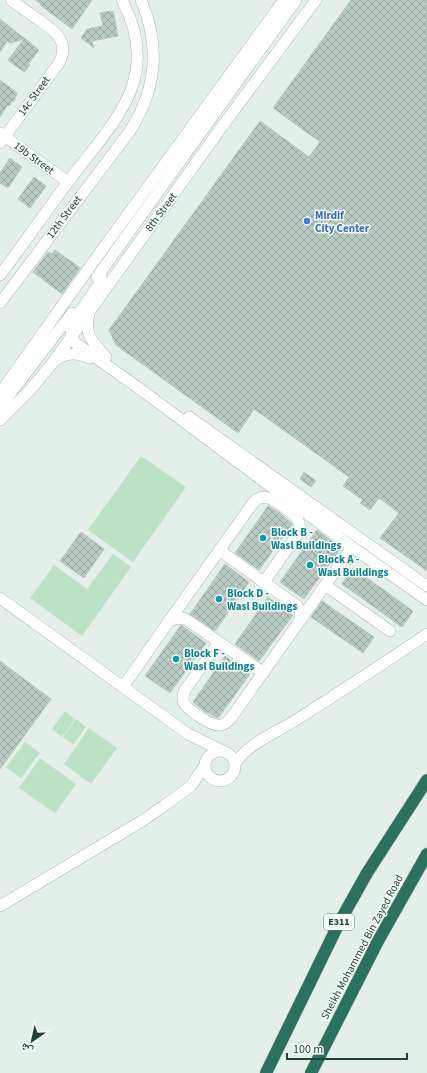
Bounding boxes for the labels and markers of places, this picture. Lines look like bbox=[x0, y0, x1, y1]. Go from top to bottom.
place label: Mirdif City Center bbox=[315, 208, 370, 236]
marker: Mirdif City Center bbox=[302, 216, 312, 226]
place label: Block B - Wasl Buildings bbox=[271, 525, 341, 553]
marker: Block B - Wasl Buildings bbox=[258, 533, 268, 543]
place label: Block A - Wasl Buildings bbox=[318, 552, 388, 580]
marker: Block A - Wasl Buildings bbox=[305, 560, 315, 570]
place label: Block D - Wasl Buildings bbox=[227, 586, 297, 614]
marker: Block D - Wasl Buildings bbox=[214, 594, 224, 604]
place label: Block F - Wasl Buildings bbox=[184, 646, 254, 674]
marker: Block F - Wasl Buildings bbox=[171, 654, 181, 664]

